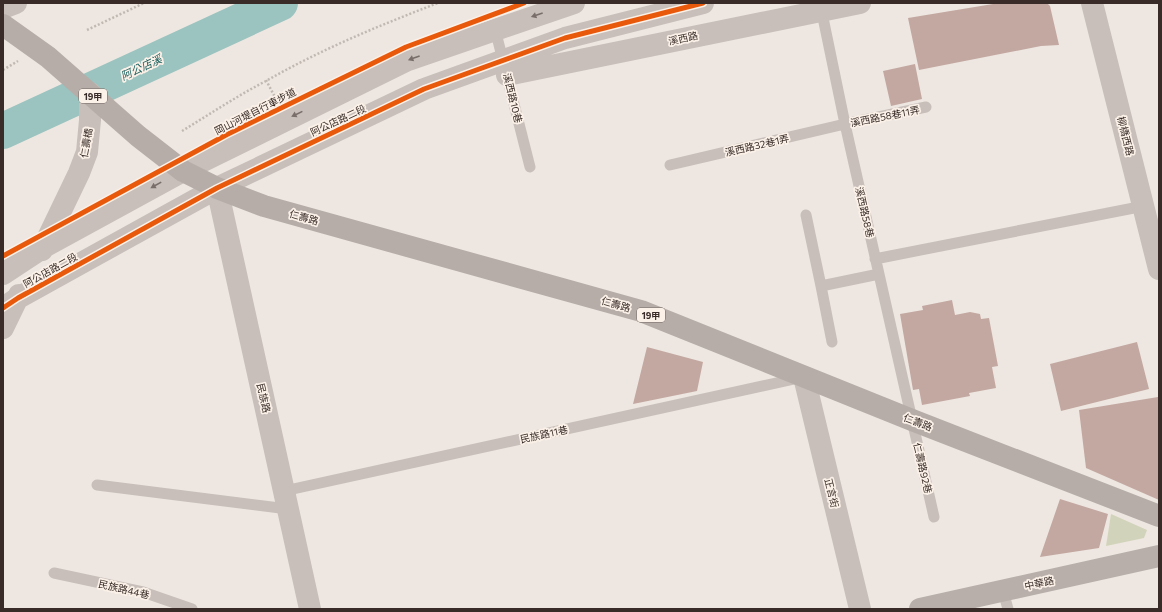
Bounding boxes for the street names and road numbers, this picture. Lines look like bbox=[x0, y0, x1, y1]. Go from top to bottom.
street label: 溪西路 bbox=[667, 29, 699, 47]
street label: 溪西路10巷 bbox=[501, 72, 525, 124]
street label: 岡山河堤自行車步道 bbox=[212, 85, 298, 137]
road number: 19甲 bbox=[79, 89, 107, 103]
street label: 阿公店路二段 bbox=[308, 102, 368, 138]
street label: 溪西路58巷11弄 bbox=[849, 103, 921, 129]
street label: 柳橋西路 bbox=[1115, 115, 1137, 157]
street label: 仁壽橋 bbox=[77, 127, 95, 159]
street label: 溪西路32巷1弄 bbox=[724, 132, 790, 158]
street label: 溪西路58巷 bbox=[853, 185, 877, 239]
street label: 仁壽路 bbox=[288, 207, 320, 227]
street label: 阿公店路二段 bbox=[21, 250, 79, 290]
street label: 仁壽路 bbox=[600, 294, 632, 314]
road number: 19甲 bbox=[637, 308, 665, 322]
street label: 民族路 bbox=[255, 382, 273, 414]
street label: 仁壽路 bbox=[902, 411, 934, 433]
street label: 民族路11巷 bbox=[519, 423, 569, 445]
street label: 仁壽路92巷 bbox=[911, 442, 935, 494]
street label: 正言街 bbox=[823, 477, 841, 509]
street label: 中華路 bbox=[1023, 574, 1055, 592]
street label: 民族路44巷 bbox=[97, 577, 151, 601]

